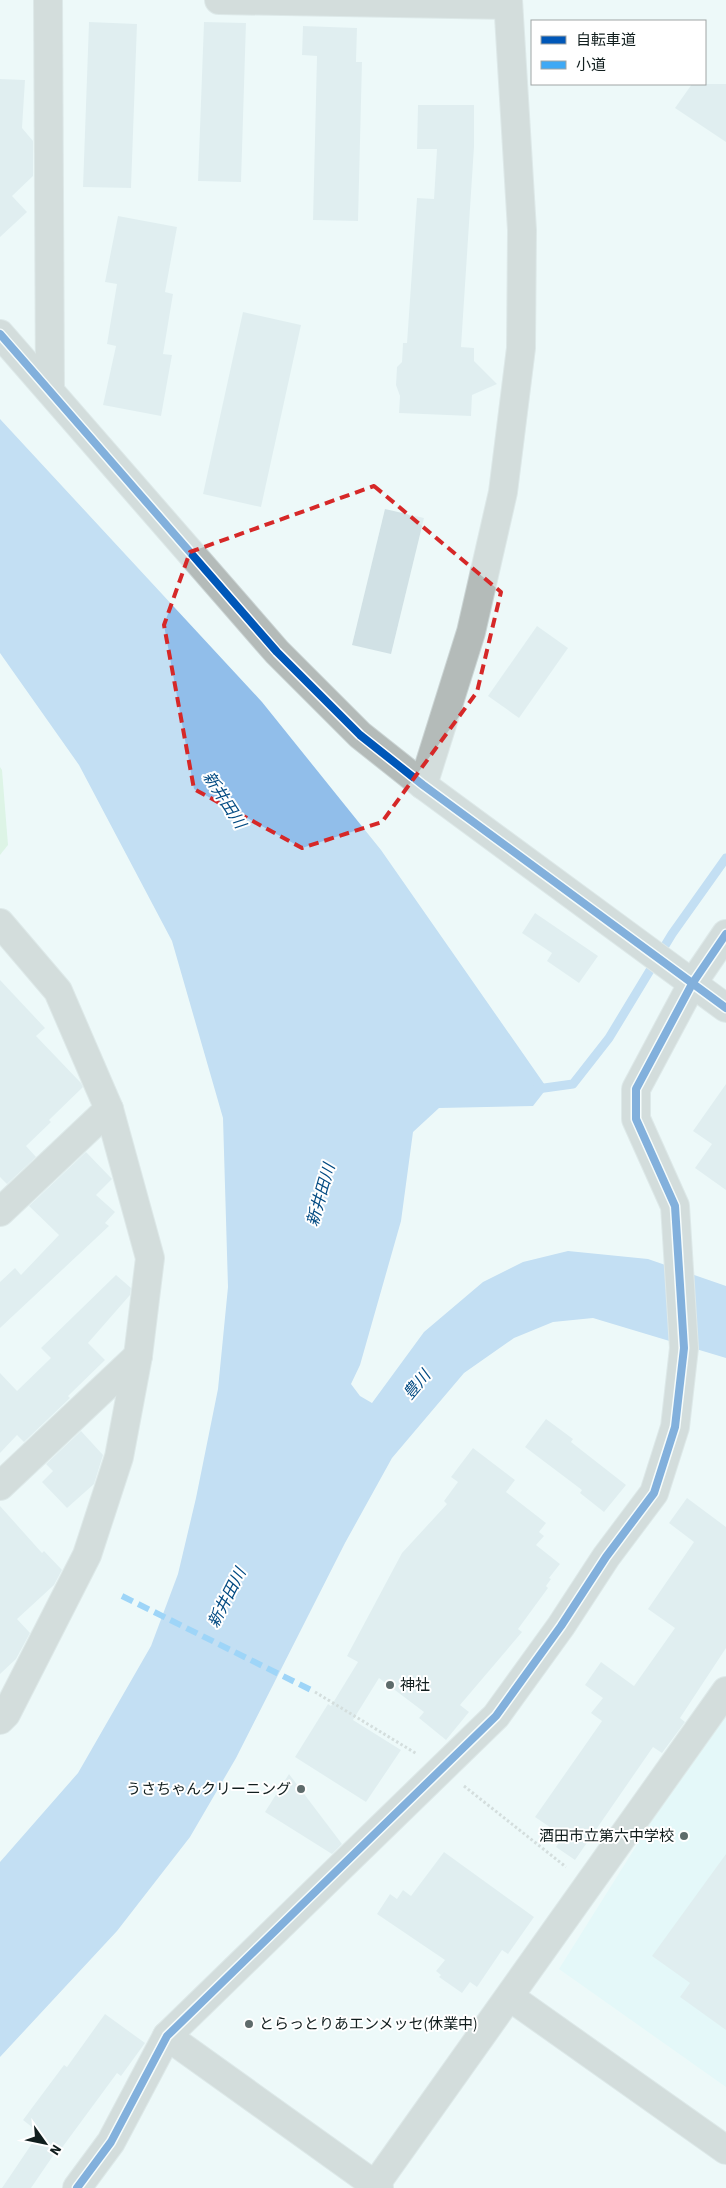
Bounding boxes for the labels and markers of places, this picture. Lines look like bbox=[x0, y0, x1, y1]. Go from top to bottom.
place label: 神社 bbox=[400, 1675, 430, 1696]
marker: 神社 bbox=[384, 1679, 396, 1691]
place label: うさちゃんクリーニング bbox=[126, 1779, 291, 1800]
marker: うさちゃんクリーニング bbox=[295, 1783, 307, 1795]
place label: 酒田市立第六中学校 bbox=[539, 1826, 674, 1847]
marker: 酒田市立第六中学校 bbox=[678, 1830, 690, 1842]
place label: とらっとりあエンメッセ(休業中) bbox=[259, 2014, 478, 2035]
marker: とらっとりあエンメッセ(休業中) bbox=[243, 2018, 255, 2030]

